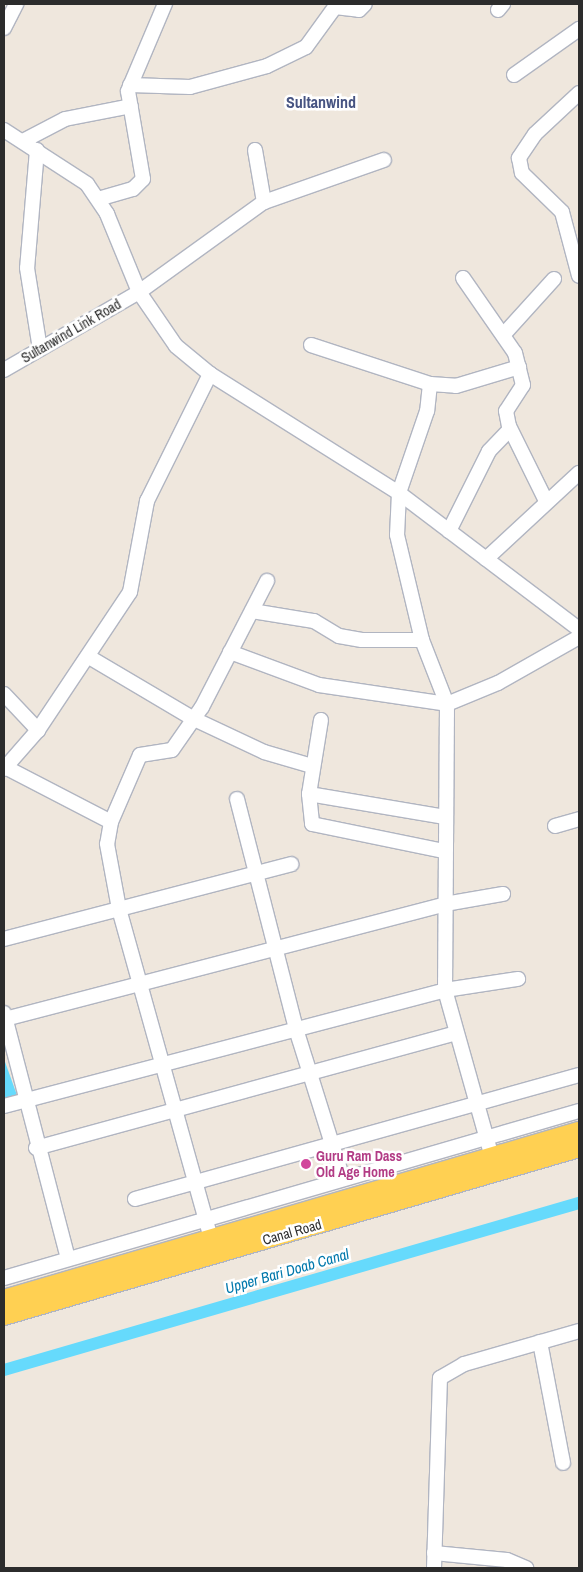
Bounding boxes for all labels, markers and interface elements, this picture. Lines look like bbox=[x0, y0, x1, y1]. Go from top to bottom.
district label: Sultanwind bbox=[286, 92, 356, 112]
street label: Sultanwind Link Road bbox=[18, 296, 124, 366]
place label: Guru Ram Dass Old Age Home bbox=[316, 1148, 402, 1180]
marker: Guru Ram Dass Old Age Home bbox=[300, 1158, 312, 1170]
street label: Canal Road bbox=[261, 1216, 323, 1248]
water label: Upper Bari Doab Canal bbox=[223, 1245, 351, 1297]

